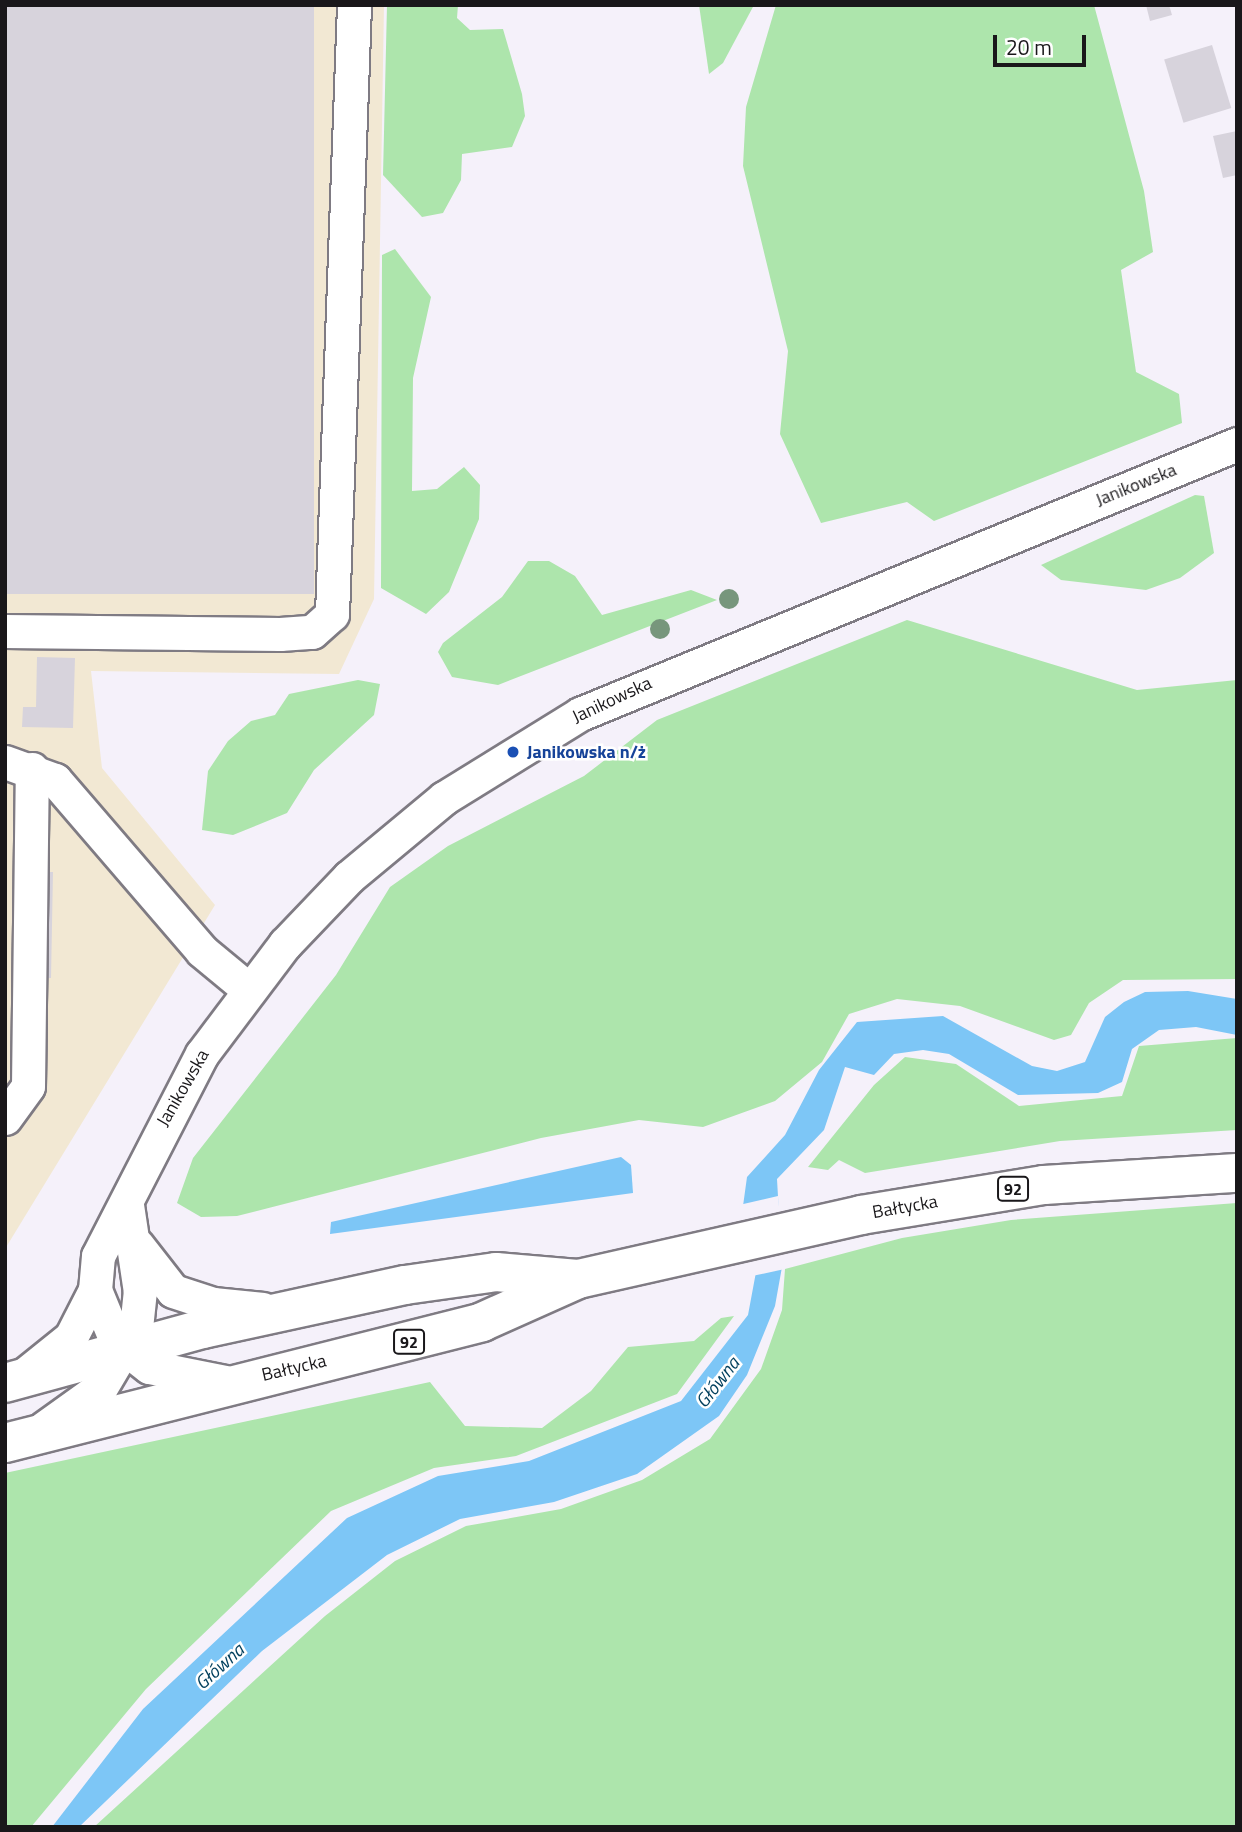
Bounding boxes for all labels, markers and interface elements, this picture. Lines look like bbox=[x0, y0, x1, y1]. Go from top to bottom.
scale bar bbox=[997, 21, 1090, 65]
text: 20 m bbox=[1006, 31, 1052, 63]
street label: Janikowska bbox=[1092, 459, 1180, 511]
street label: Janikowska bbox=[569, 672, 655, 728]
place label: Janikowska n/ż bbox=[527, 741, 646, 763]
marker: Janikowska n/ż bbox=[505, 744, 521, 760]
street label: Janikowska bbox=[152, 1046, 214, 1130]
road number: 92 bbox=[996, 1176, 1030, 1202]
street label: Bałtycka bbox=[871, 1191, 939, 1223]
road number: 92 bbox=[392, 1330, 426, 1354]
street label: Bałtycka bbox=[259, 1350, 329, 1386]
water label: Główna bbox=[690, 1352, 744, 1412]
water label: Główna bbox=[190, 1638, 248, 1694]

